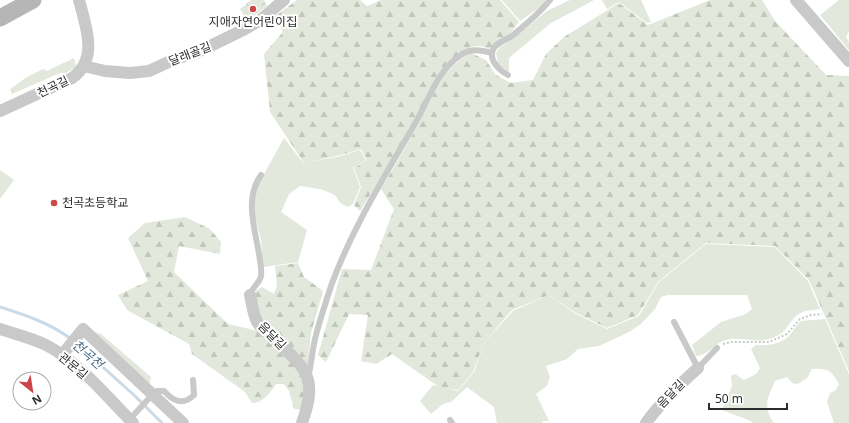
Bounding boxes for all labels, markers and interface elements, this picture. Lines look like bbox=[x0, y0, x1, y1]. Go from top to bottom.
marker: 지애자연어린이집 bbox=[248, 4, 258, 14]
place label: 지애자연어린이집 bbox=[209, 13, 297, 30]
street label: 달래골길 bbox=[166, 38, 213, 69]
street label: 천곡길 bbox=[34, 72, 71, 101]
place label: 천곡초등학교 bbox=[62, 194, 128, 211]
marker: 천곡초등학교 bbox=[49, 198, 59, 208]
street label: 음달길 bbox=[255, 318, 290, 353]
water label: 천곡천 bbox=[69, 335, 108, 373]
street label: 관문길 bbox=[55, 348, 91, 383]
north arrow bbox=[12, 371, 52, 411]
street label: 음달길 bbox=[653, 376, 688, 411]
scale bar bbox=[709, 385, 787, 411]
text: 50 m bbox=[715, 390, 743, 407]
text: N bbox=[30, 391, 45, 409]

